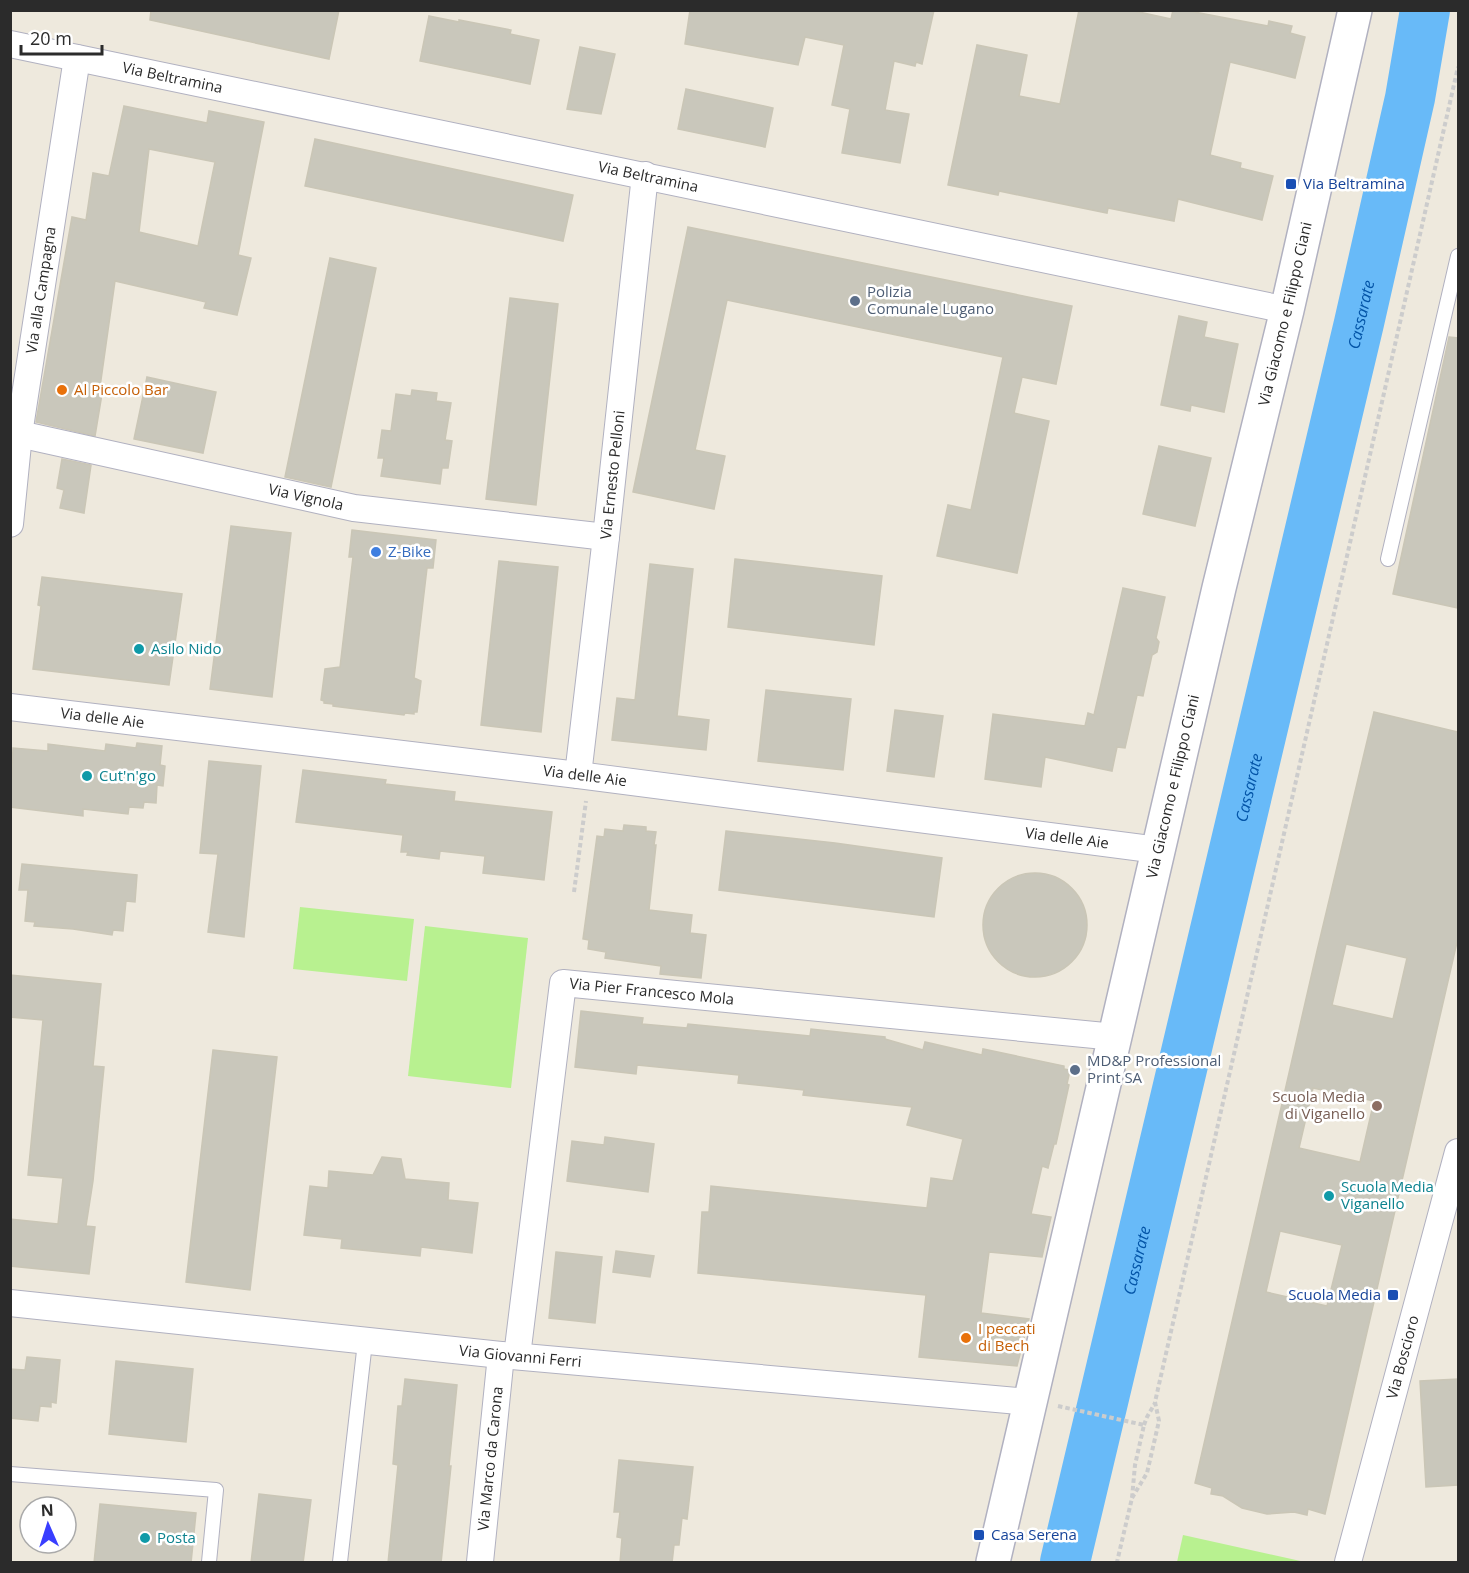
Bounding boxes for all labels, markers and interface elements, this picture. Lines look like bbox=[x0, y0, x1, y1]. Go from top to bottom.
scale bar bbox=[21, 18, 102, 56]
text: 20 m bbox=[30, 26, 72, 50]
street label: Via Beltramina bbox=[121, 57, 225, 97]
street label: Via Beltramina bbox=[597, 156, 700, 196]
place label: Via Beltramina bbox=[1303, 173, 1405, 193]
marker: Via Beltramina bbox=[1284, 177, 1298, 191]
street label: Via Giacomo e Filippo Ciani bbox=[1253, 220, 1316, 408]
street label: Via alla Campagna bbox=[21, 225, 60, 355]
water label: Cassarate bbox=[1342, 278, 1379, 351]
place label: Polizia Comunale Lugano bbox=[867, 281, 994, 318]
marker: Polizia Comunale Lugano bbox=[848, 294, 862, 308]
place label: Al Piccolo Bar bbox=[74, 379, 168, 399]
marker: Al Piccolo Bar bbox=[55, 383, 69, 397]
street label: Via Ernesto Pelloni bbox=[595, 409, 629, 540]
street label: Via Vignola bbox=[267, 478, 345, 514]
place label: Z-Bike bbox=[388, 541, 431, 561]
marker: Z-Bike bbox=[369, 545, 383, 559]
place label: Asilo Nido bbox=[151, 638, 221, 658]
marker: Asilo Nido bbox=[132, 642, 146, 656]
street label: Via Giacomo e Filippo Ciani bbox=[1141, 692, 1203, 880]
street label: Via delle Aie bbox=[59, 702, 145, 732]
water label: Cassarate bbox=[1230, 751, 1268, 824]
street label: Via delle Aie bbox=[542, 760, 628, 790]
place label: Cut'n'go bbox=[99, 765, 156, 785]
marker: Cut'n'go bbox=[80, 769, 94, 783]
street label: Via delle Aie bbox=[1024, 822, 1110, 853]
street label: Via Pier Francesco Mola bbox=[569, 973, 735, 1009]
place label: MD&P Professional Print SA bbox=[1087, 1050, 1221, 1087]
marker: MD&P Professional Print SA bbox=[1068, 1063, 1082, 1077]
place label: Scuola Media di Viganello bbox=[1272, 1086, 1365, 1123]
marker: Scuola Media di Viganello bbox=[1370, 1099, 1384, 1113]
place label: Scuola Media Viganello bbox=[1341, 1176, 1434, 1213]
marker: Scuola Media Viganello bbox=[1322, 1189, 1336, 1203]
water label: Cassarate bbox=[1118, 1224, 1155, 1297]
place label: Scuola Media bbox=[1288, 1284, 1381, 1304]
marker: Scuola Media bbox=[1386, 1288, 1400, 1302]
street label: Via Boscioro bbox=[1381, 1313, 1423, 1401]
place label: I peccati di Bech bbox=[978, 1318, 1036, 1355]
marker: I peccati di Bech bbox=[959, 1331, 973, 1345]
street label: Via Giovanni Ferri bbox=[458, 1340, 582, 1371]
street label: Via Marco da Carona bbox=[472, 1385, 507, 1532]
north arrow bbox=[18, 1495, 78, 1555]
text: N bbox=[40, 1499, 54, 1521]
place label: Casa Serena bbox=[991, 1524, 1077, 1544]
place label: Posta bbox=[157, 1527, 196, 1547]
marker: Casa Serena bbox=[972, 1528, 986, 1542]
marker: Posta bbox=[138, 1531, 152, 1545]

